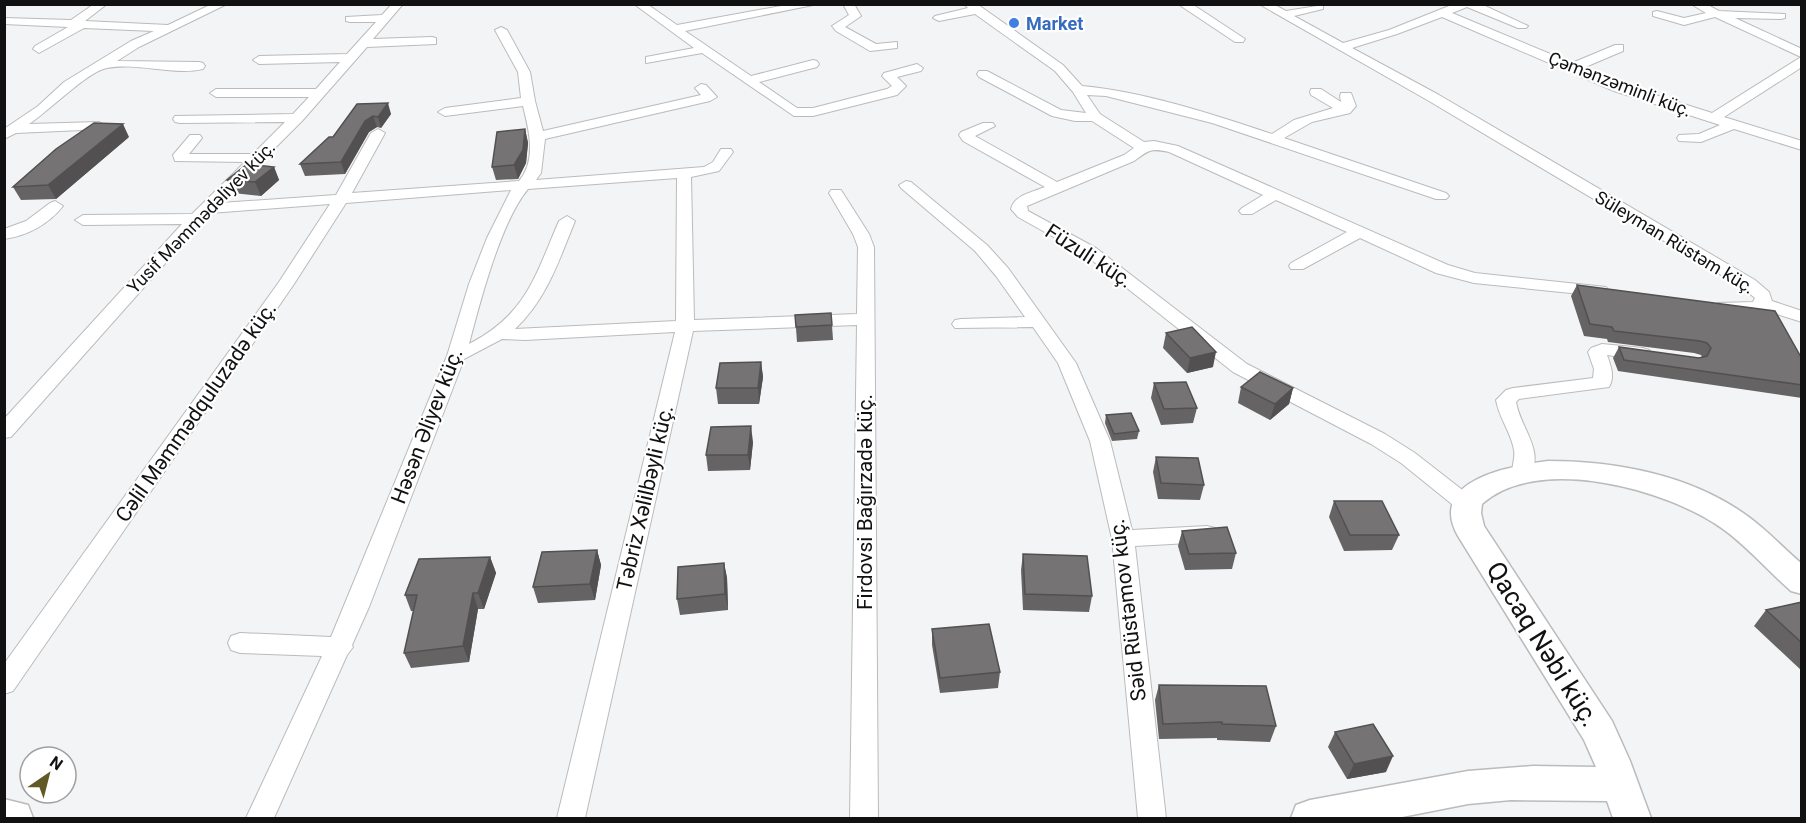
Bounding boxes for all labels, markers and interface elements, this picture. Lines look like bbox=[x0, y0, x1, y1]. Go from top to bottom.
place label: Market bbox=[1026, 13, 1083, 34]
marker: Market bbox=[1007, 16, 1021, 30]
street label: Çəmənzəminli küç. bbox=[1546, 47, 1694, 121]
street label: Yusif Məmmədəliyev küç. bbox=[123, 136, 279, 298]
street label: Süleyman Rüstəm küç. bbox=[1592, 186, 1758, 298]
street label: Füzuli küç. bbox=[1041, 219, 1137, 293]
street label: Cəlil Məmmədquluzadə küç. bbox=[111, 297, 281, 527]
street label: Həsən Əliyev küç. bbox=[386, 345, 468, 507]
street label: Firdovsi Bağırzadə küç. bbox=[853, 394, 877, 610]
street label: Təbriz Xəlilbəyli küç. bbox=[612, 403, 678, 593]
street label: Səid Rüstəmov küç. bbox=[1105, 518, 1151, 702]
street label: Qacaq Nəbi küç. bbox=[1480, 556, 1606, 732]
north arrow bbox=[18, 745, 78, 805]
text: N bbox=[46, 752, 66, 774]

